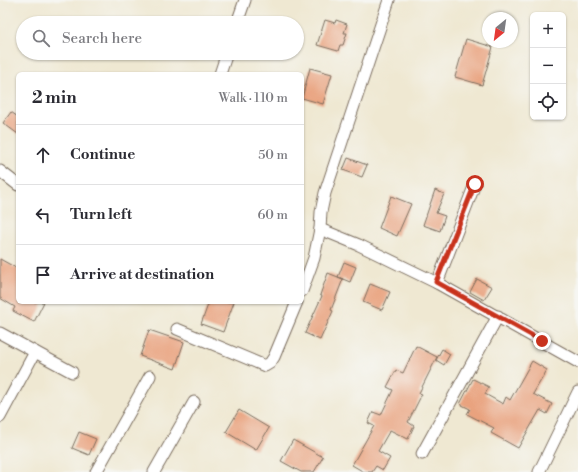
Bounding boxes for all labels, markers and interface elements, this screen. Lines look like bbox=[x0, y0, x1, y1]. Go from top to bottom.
north arrow bbox=[482, 12, 518, 48]
map controls bbox=[530, 12, 566, 120]
button: + bbox=[530, 12, 566, 48]
search box bbox=[16, 16, 304, 60]
icon: search bbox=[30, 27, 52, 49]
text: Search here bbox=[62, 29, 142, 48]
button: − bbox=[530, 48, 566, 84]
button: locate bbox=[530, 84, 566, 120]
text: 2 min bbox=[32, 87, 77, 109]
text: Walk · 110 m bbox=[218, 90, 288, 106]
icon: ahead bbox=[32, 144, 54, 166]
text: Continue bbox=[70, 145, 135, 164]
text: 50 m bbox=[258, 147, 288, 163]
route start bbox=[466, 175, 484, 193]
icon: left bbox=[32, 204, 54, 226]
text: Turn left bbox=[70, 205, 132, 224]
text: 60 m bbox=[257, 207, 288, 223]
icon: arrive bbox=[32, 264, 54, 286]
text: Arrive at destination bbox=[70, 265, 214, 284]
route end bbox=[533, 332, 551, 350]

